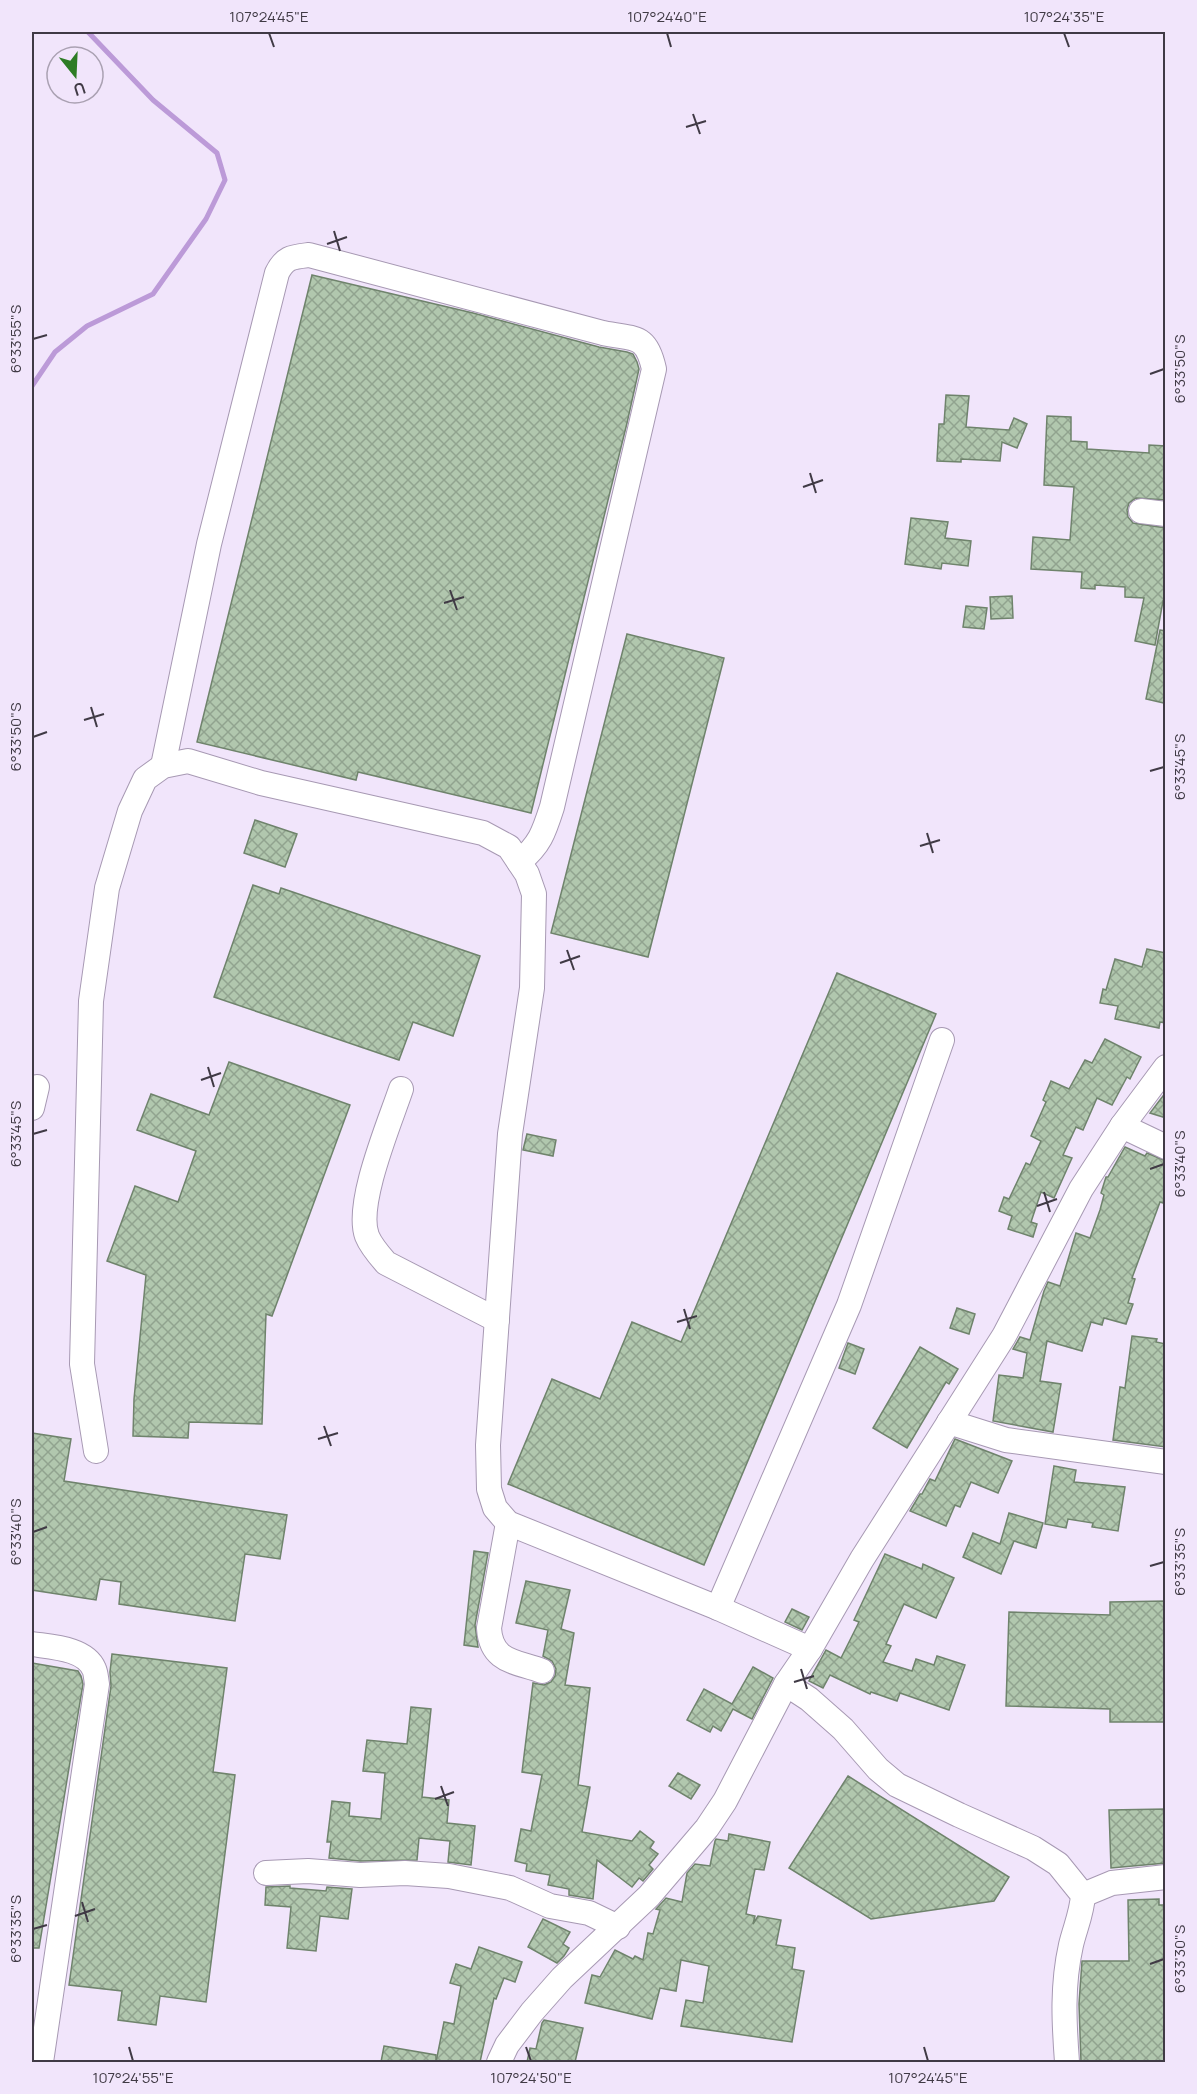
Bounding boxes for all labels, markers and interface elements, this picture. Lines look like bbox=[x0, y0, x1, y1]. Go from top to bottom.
text: 107°24'45"E bbox=[229, 6, 309, 27]
text: 107°24'40"E bbox=[627, 6, 707, 27]
text: 107°24'35"E bbox=[1024, 6, 1104, 27]
north arrow bbox=[45, 45, 105, 105]
text: U bbox=[71, 77, 89, 102]
text: 6°33'55"S bbox=[5, 305, 26, 373]
text: 6°33'50"S bbox=[1169, 335, 1190, 403]
text: 6°33'50"S bbox=[5, 703, 26, 771]
text: 6°33'45"S bbox=[1169, 734, 1190, 800]
text: 6°33'45"S bbox=[5, 1101, 26, 1167]
text: 6°33'40"S bbox=[1169, 1130, 1190, 1198]
text: 6°33'40"S bbox=[5, 1498, 26, 1566]
text: 6°33'35"S bbox=[1169, 1528, 1190, 1596]
text: 6°33'35"S bbox=[5, 1895, 26, 1963]
text: 6°33'30"S bbox=[1169, 1925, 1190, 1993]
text: 107°24'55"E bbox=[93, 2067, 173, 2088]
text: 107°24'50"E bbox=[490, 2067, 572, 2088]
text: 107°24'45"E bbox=[888, 2067, 968, 2088]

